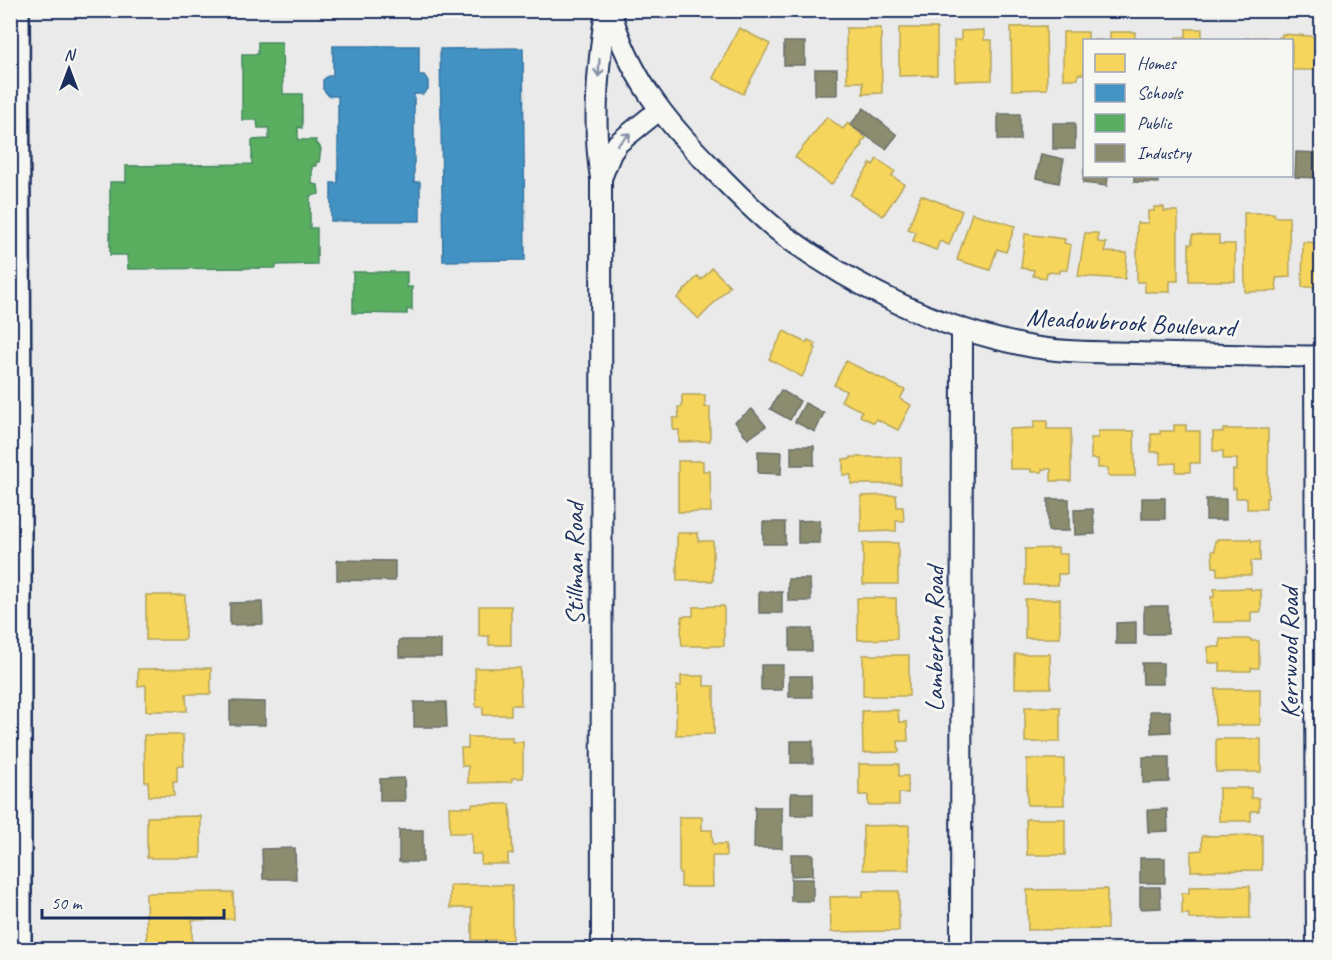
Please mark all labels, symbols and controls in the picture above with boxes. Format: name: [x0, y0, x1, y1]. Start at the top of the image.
north arrow: [39, 39, 99, 99]
legend: [1083, 39, 1293, 177]
text: N: [64, 45, 77, 65]
text: Homes: [1137, 52, 1177, 74]
one-way arrow: [594, 58, 605, 78]
text: Schools: [1137, 82, 1184, 104]
text: Public: [1137, 112, 1174, 134]
one-way arrow: [616, 132, 631, 146]
text: Industry: [1137, 142, 1192, 164]
street label: Meadowbrook Boulevard: [1026, 301, 1240, 345]
street label: Stillman Road: [558, 499, 591, 625]
street label: Lamberton Road: [918, 563, 951, 712]
street label: Kerrwood Road: [1273, 584, 1306, 718]
scale bar: [42, 882, 224, 920]
text: 50 m: [51, 892, 84, 914]

